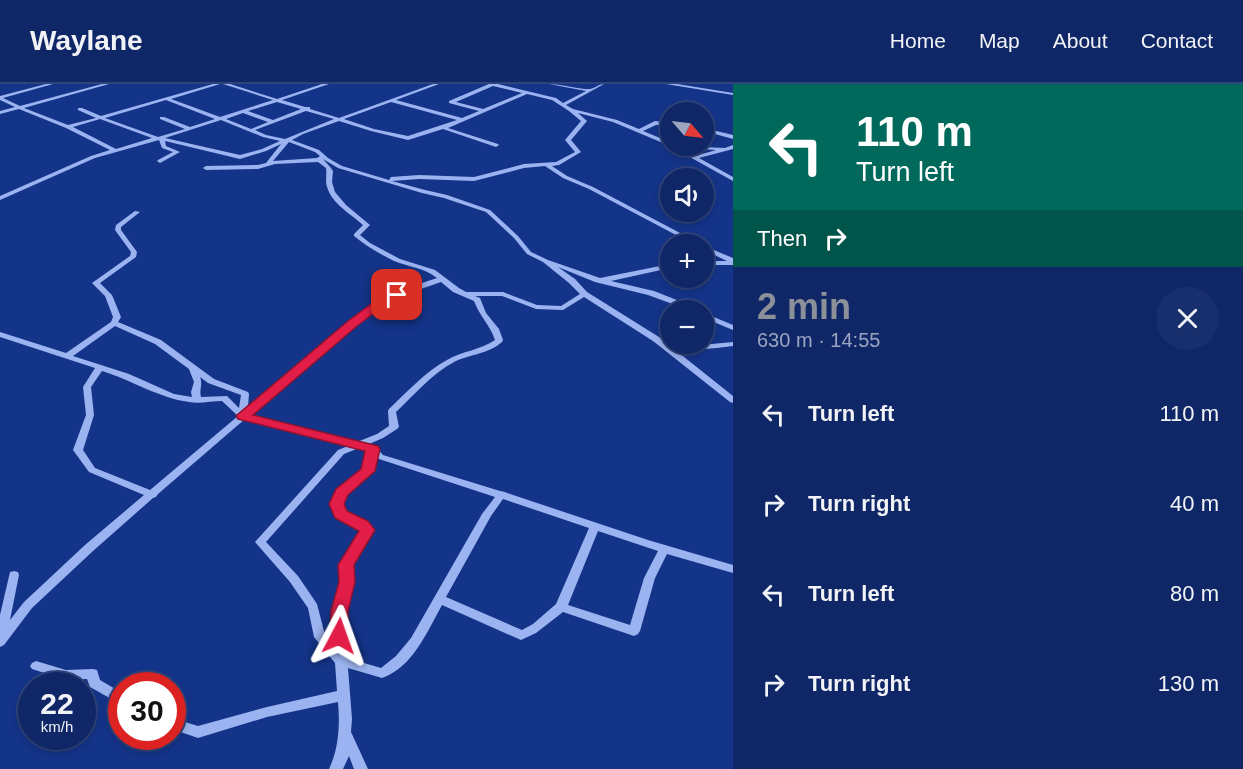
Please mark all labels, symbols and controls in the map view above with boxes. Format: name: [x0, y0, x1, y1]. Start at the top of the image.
text: Waylane: [30, 25, 143, 56]
text: Home: [890, 29, 946, 52]
text: Map: [979, 29, 1020, 52]
text: About: [1053, 29, 1108, 52]
text: Contact: [1141, 29, 1213, 52]
north arrow: [660, 102, 714, 156]
map controls: [660, 102, 714, 354]
icon: left: [757, 108, 835, 186]
text: 110 m: [856, 108, 973, 155]
text: Turn left: [856, 157, 954, 187]
button: sound: [660, 168, 714, 222]
icon: right: [819, 222, 852, 255]
text: Then: [757, 226, 807, 251]
button: +: [660, 234, 714, 288]
pin: [371, 269, 422, 320]
icon: arrive: [380, 278, 413, 311]
text: 2 min: [757, 286, 851, 327]
button: close: [1156, 287, 1219, 350]
button: −: [660, 300, 714, 354]
text: 630 m · 14:55: [757, 329, 880, 351]
icon: left: [757, 398, 790, 431]
text: Turn left: [808, 401, 894, 426]
text: 110 m: [1159, 401, 1219, 426]
icon: right: [757, 488, 790, 521]
text: Turn right: [808, 491, 910, 516]
text: 40 m: [1170, 491, 1219, 516]
icon: left: [757, 578, 790, 611]
text: Turn left: [808, 581, 894, 606]
text: 80 m: [1170, 581, 1219, 606]
position arrow: [307, 604, 371, 668]
icon: right: [757, 668, 790, 701]
text: Turn right: [808, 671, 910, 696]
text: 130 m: [1158, 671, 1219, 696]
speed limit sign: 30: [108, 672, 186, 750]
text: 22: [40, 687, 74, 720]
text: km/h: [41, 718, 73, 735]

